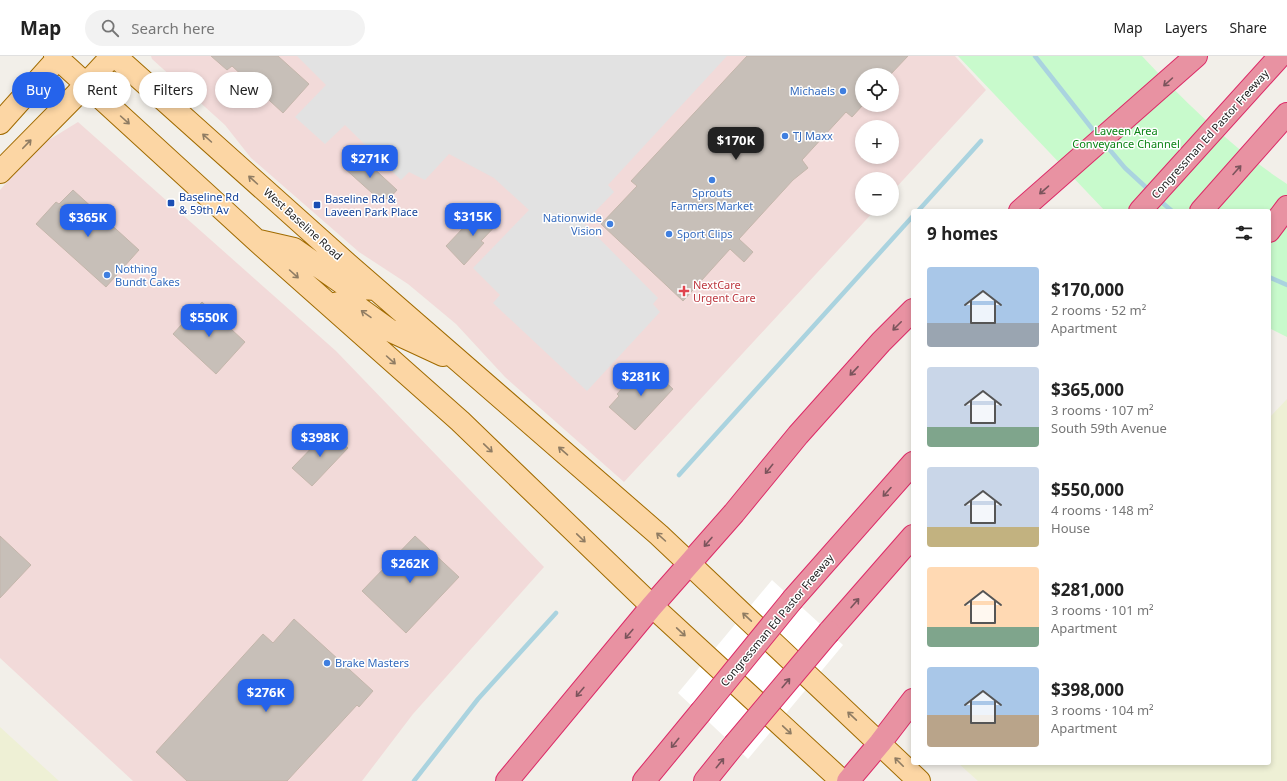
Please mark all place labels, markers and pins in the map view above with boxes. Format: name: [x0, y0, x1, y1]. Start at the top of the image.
place label: Michaels: [790, 83, 835, 98]
marker: Michaels: [838, 86, 848, 96]
pin: $170K: [708, 127, 764, 161]
place label: TJ Maxx: [793, 128, 833, 143]
marker: TJ Maxx: [780, 131, 790, 141]
pin: $271K: [342, 145, 398, 179]
marker: Sprouts Farmers Market: [707, 175, 717, 185]
place label: Sprouts Farmers Market: [671, 185, 753, 213]
place label: Baseline Rd & 59th Av: [179, 189, 239, 217]
place label: Baseline Rd & Laveen Park Place: [325, 191, 418, 219]
marker: Baseline Rd & 59th Av: [166, 198, 176, 208]
marker: Baseline Rd & Laveen Park Place: [312, 200, 322, 210]
pin: $315K: [445, 203, 501, 237]
pin: $365K: [60, 204, 116, 238]
place label: Nationwide Vision: [543, 210, 602, 238]
marker: Nationwide Vision: [605, 219, 615, 229]
place label: Sport Clips: [677, 226, 733, 241]
marker: Sport Clips: [664, 229, 674, 239]
place label: Nothing Bundt Cakes: [115, 261, 180, 289]
marker: Nothing Bundt Cakes: [102, 270, 112, 280]
place label: NextCare Urgent Care: [693, 277, 756, 305]
marker: NextCare Urgent Care: [678, 285, 690, 297]
pin: $550K: [181, 304, 237, 338]
pin: $281K: [613, 363, 669, 397]
pin: $398K: [292, 424, 348, 458]
pin: $262K: [382, 550, 438, 584]
place label: Brake Masters: [335, 655, 409, 670]
marker: Brake Masters: [322, 658, 332, 668]
pin: $276K: [238, 679, 294, 713]

